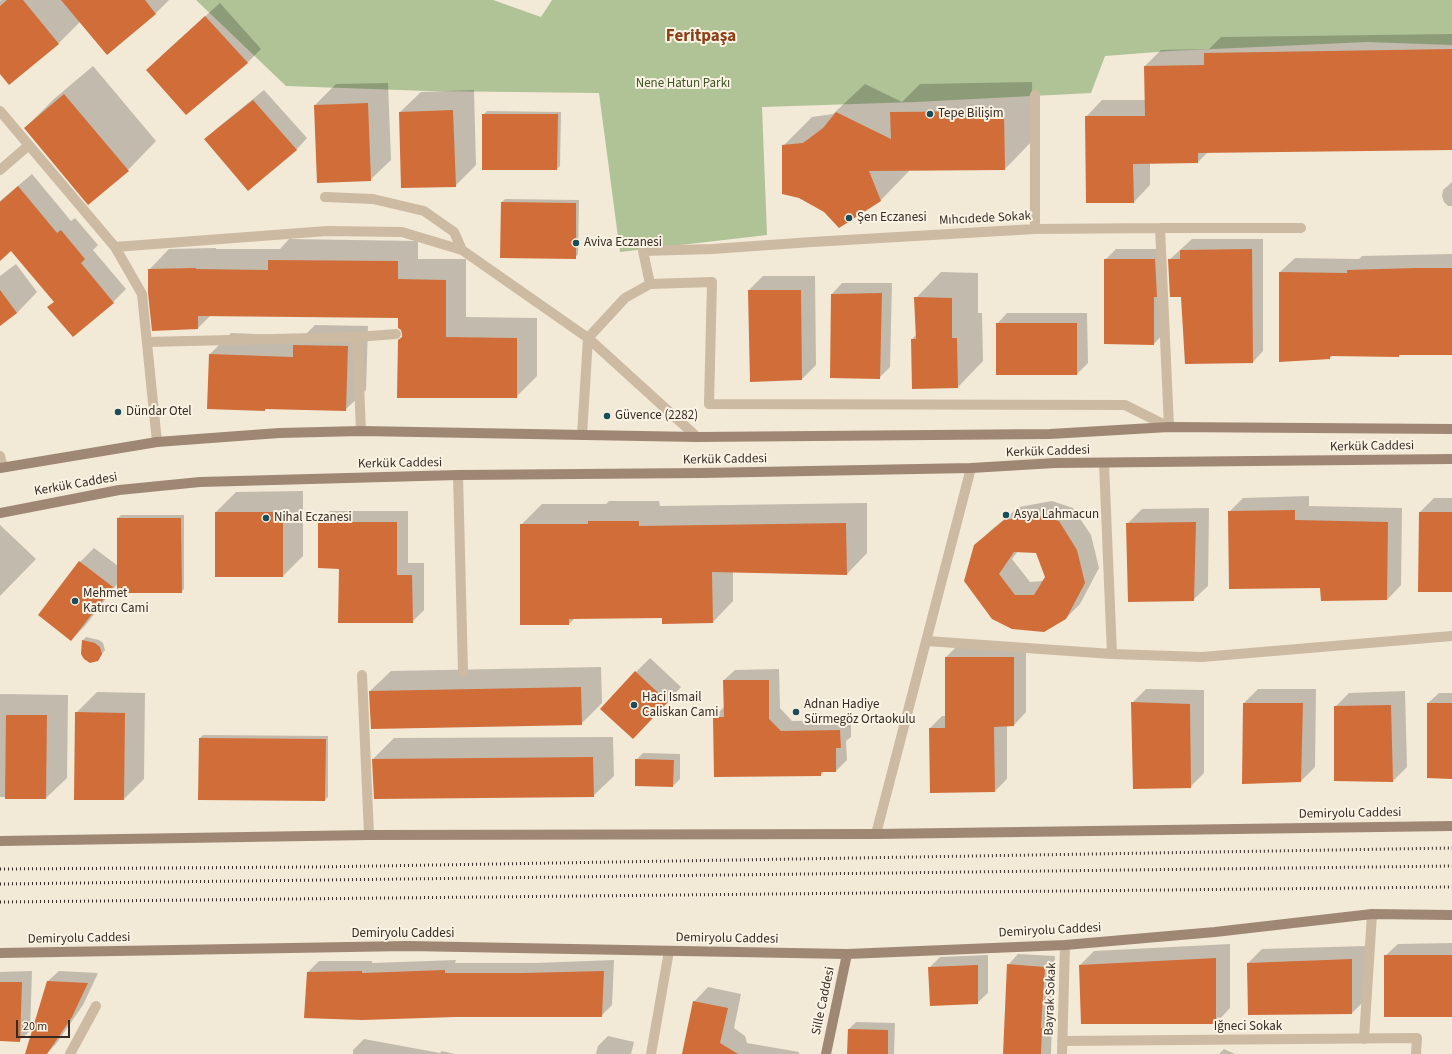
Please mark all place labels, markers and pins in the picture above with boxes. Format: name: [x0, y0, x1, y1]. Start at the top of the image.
place label: Tepe Bilişim: [938, 106, 1004, 122]
marker: Tepe Bilişim: [925, 109, 935, 119]
place label: Şen Eczanesi: [857, 210, 927, 226]
marker: Şen Eczanesi: [844, 213, 854, 223]
place label: Aviva Eczanesi: [584, 235, 662, 251]
marker: Aviva Eczanesi: [571, 238, 581, 248]
place label: Dündar Otel: [126, 404, 192, 420]
marker: Dündar Otel: [113, 407, 123, 417]
place label: Güvence (2282): [615, 408, 698, 424]
marker: Güvence (2282): [602, 411, 612, 421]
place label: Asya Lahmacun: [1014, 507, 1099, 523]
place label: Nihal Eczanesi: [274, 510, 352, 526]
marker: Asya Lahmacun: [1001, 510, 1011, 520]
marker: Nihal Eczanesi: [261, 513, 271, 523]
place label: Mehmet Katırcı Cami: [83, 586, 149, 617]
marker: Mehmet Katırcı Cami: [70, 596, 80, 606]
place label: Haci Ismail Caliskan Cami: [642, 690, 718, 721]
place label: Adnan Hadiye Sürmegöz Ortaokulu: [804, 697, 916, 728]
marker: Haci Ismail Caliskan Cami: [629, 700, 639, 710]
marker: Adnan Hadiye Sürmegöz Ortaokulu: [791, 707, 801, 717]

